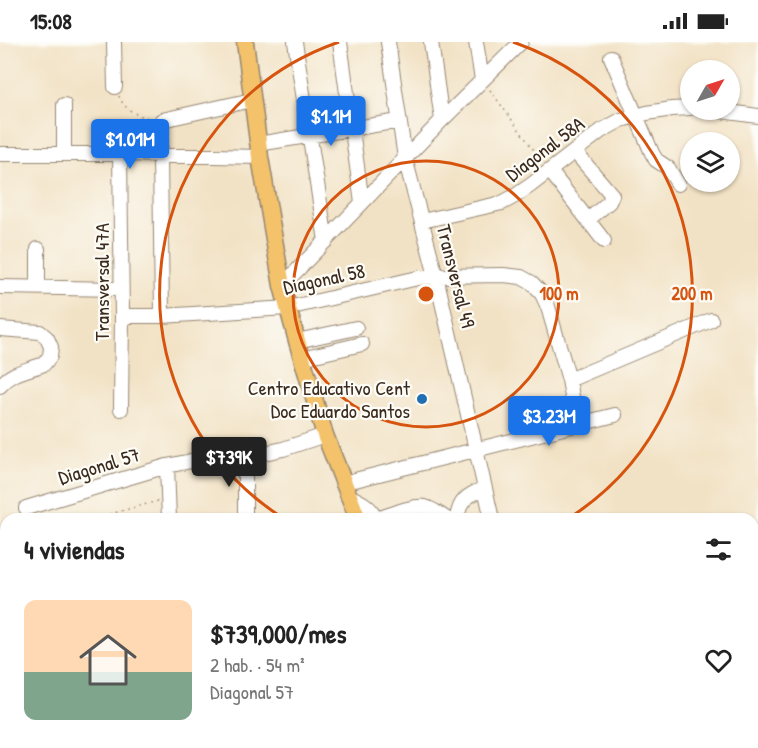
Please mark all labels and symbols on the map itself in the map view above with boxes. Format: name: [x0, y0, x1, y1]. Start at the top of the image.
north arrow: [680, 60, 740, 120]
pin: $1.1M: [289, 96, 373, 147]
street label: Diagonal 58A: [500, 110, 590, 187]
pin: $1.01M: [81, 119, 179, 170]
street label: Transversal 49: [431, 221, 482, 330]
street label: Transversal 47A: [88, 223, 115, 341]
street label: Diagonal 58: [281, 257, 367, 300]
text: 100 m: [539, 281, 579, 306]
text: 200 m: [672, 281, 712, 306]
centre of rings: [416, 284, 436, 304]
place label: Centro Educativo Cent Doc Eduardo Santos: [248, 374, 411, 424]
marker: Centro Educativo Cent Doc Eduardo Santos: [415, 392, 429, 406]
pin: $3.23M: [500, 396, 598, 447]
pin: $739K: [187, 437, 271, 488]
street label: Diagonal 57: [55, 440, 143, 491]

